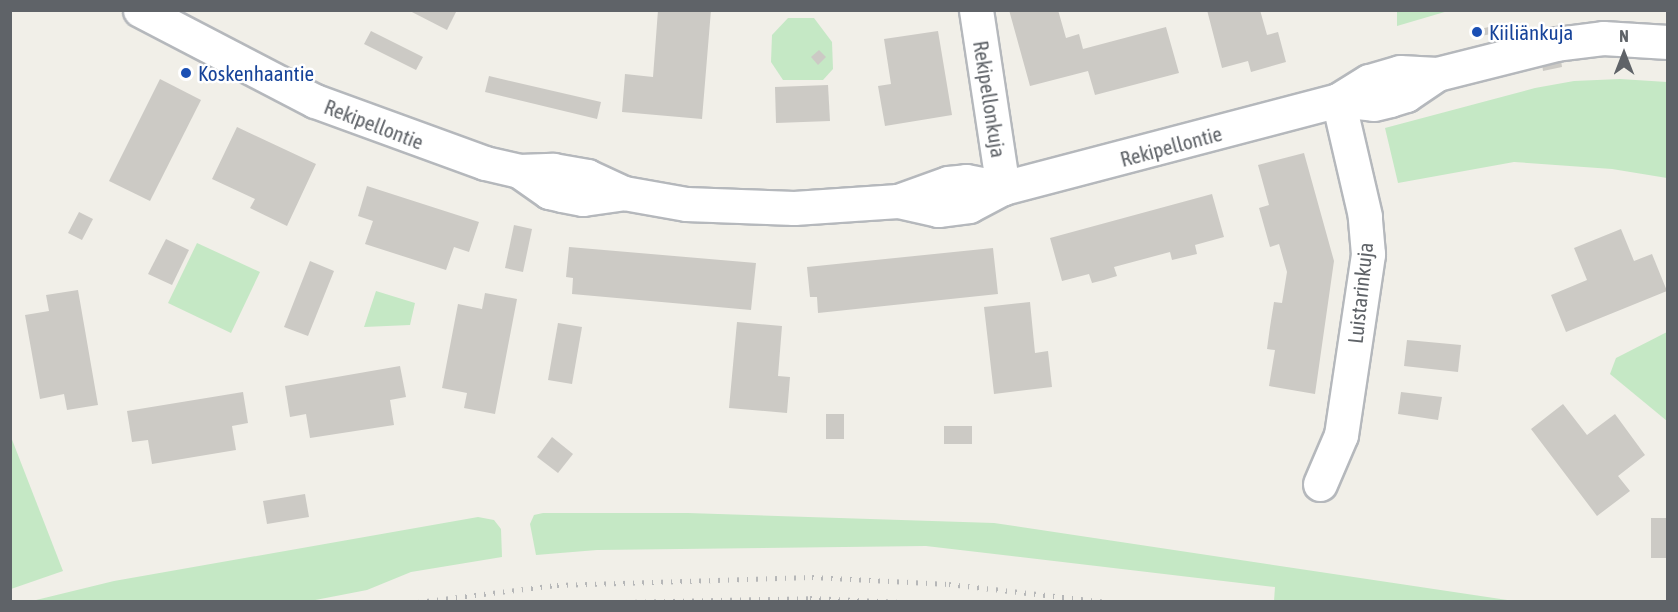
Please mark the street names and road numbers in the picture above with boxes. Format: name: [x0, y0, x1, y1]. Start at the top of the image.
street label: Rekipellonkuja: [968, 39, 1012, 159]
street label: Rekipellontie: [321, 94, 427, 154]
street label: Rekipellontie: [1117, 120, 1225, 172]
street label: Luistarinkuja: [1342, 241, 1378, 345]

